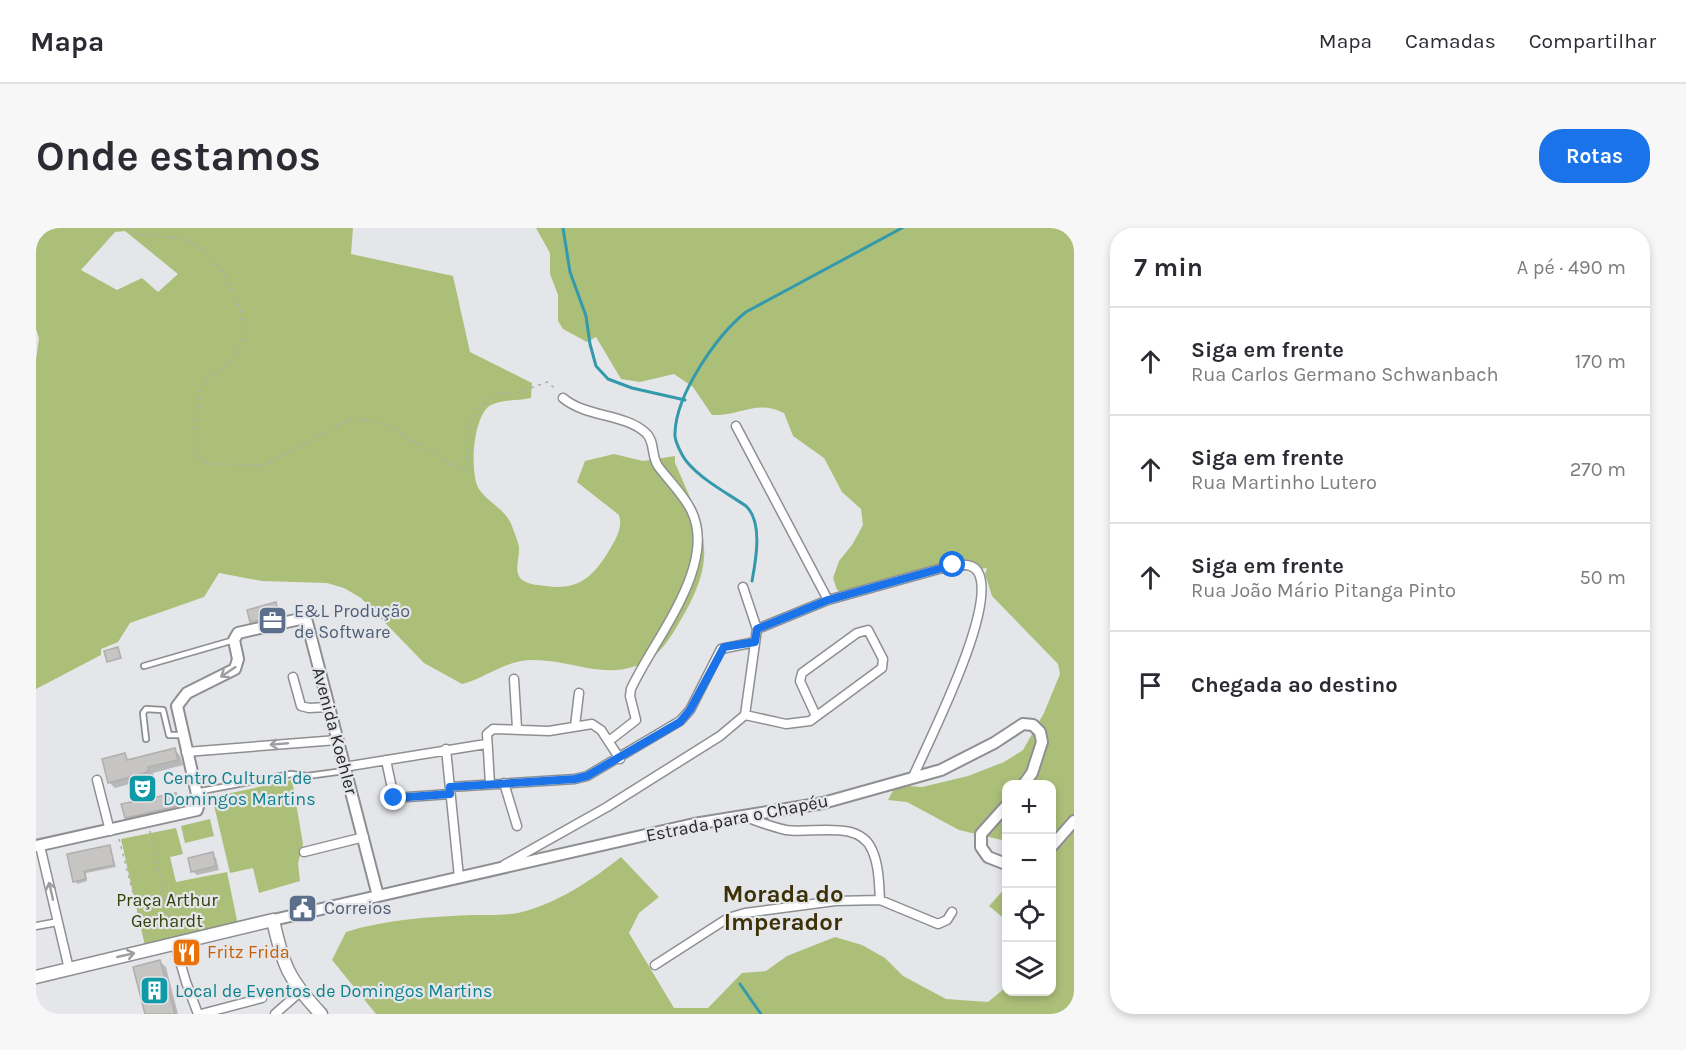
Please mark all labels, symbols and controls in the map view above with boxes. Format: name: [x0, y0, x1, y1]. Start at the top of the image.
text: Mapa: [30, 25, 104, 58]
text: Mapa: [1319, 29, 1372, 53]
text: Camadas: [1405, 29, 1496, 53]
text: Compartilhar: [1529, 29, 1656, 53]
button: Rotas: [1539, 129, 1650, 183]
text: Onde estamos: [36, 131, 321, 181]
text: 7 min: [1134, 252, 1203, 283]
text: A pé · 490 m: [1517, 256, 1626, 279]
text: Siga em frente: [1191, 337, 1344, 363]
icon: ahead: [1134, 345, 1167, 378]
text: 170 m: [1575, 350, 1626, 373]
text: Rua Carlos Germano Schwanbach: [1191, 363, 1499, 386]
text: Siga em frente: [1191, 445, 1344, 471]
icon: ahead: [1134, 453, 1167, 486]
text: 270 m: [1570, 458, 1626, 481]
text: Rua Martinho Lutero: [1191, 471, 1377, 494]
route start: [939, 551, 965, 577]
text: Siga em frente: [1191, 553, 1344, 579]
icon: ahead: [1134, 561, 1167, 594]
text: 50 m: [1579, 566, 1626, 589]
text: Rua João Mário Pitanga Pinto: [1191, 579, 1456, 602]
place label: E&L Produção de Software: [294, 600, 410, 643]
office icon: E&L Produção de Software: [257, 605, 289, 637]
one-way arrow: [220, 665, 237, 678]
street label: Avenida Koehler: [307, 665, 363, 798]
icon: arrive: [1134, 669, 1167, 702]
text: Chegada ao destino: [1191, 672, 1398, 698]
one-way arrow: [269, 739, 289, 750]
place label: Centro Cultural de Domingos Martins: [163, 767, 316, 810]
theatre icon: Centro Cultural de Domingos Martins: [126, 772, 158, 804]
map controls: [1002, 780, 1056, 996]
button: +: [1002, 780, 1056, 834]
route end: [380, 784, 406, 810]
street label: Estrada para o Chapéu: [644, 790, 830, 846]
button: −: [1002, 834, 1056, 888]
district label: Morada do Imperador: [722, 880, 844, 936]
one-way arrow: [45, 882, 56, 902]
button: locate: [1002, 888, 1056, 942]
park label: Praça Arthur Gerhardt: [116, 889, 218, 932]
public building icon: Correios: [287, 892, 319, 924]
place label: Correios: [324, 897, 392, 919]
restaurant icon: Fritz Frida: [170, 936, 202, 968]
place label: Fritz Frida: [207, 941, 290, 963]
button: layers: [1002, 942, 1056, 996]
one-way arrow: [116, 949, 135, 961]
building icon: Local de Eventos de Domingos Martins: [138, 975, 170, 1007]
place label: Local de Eventos de Domingos Martins: [175, 980, 492, 1002]

